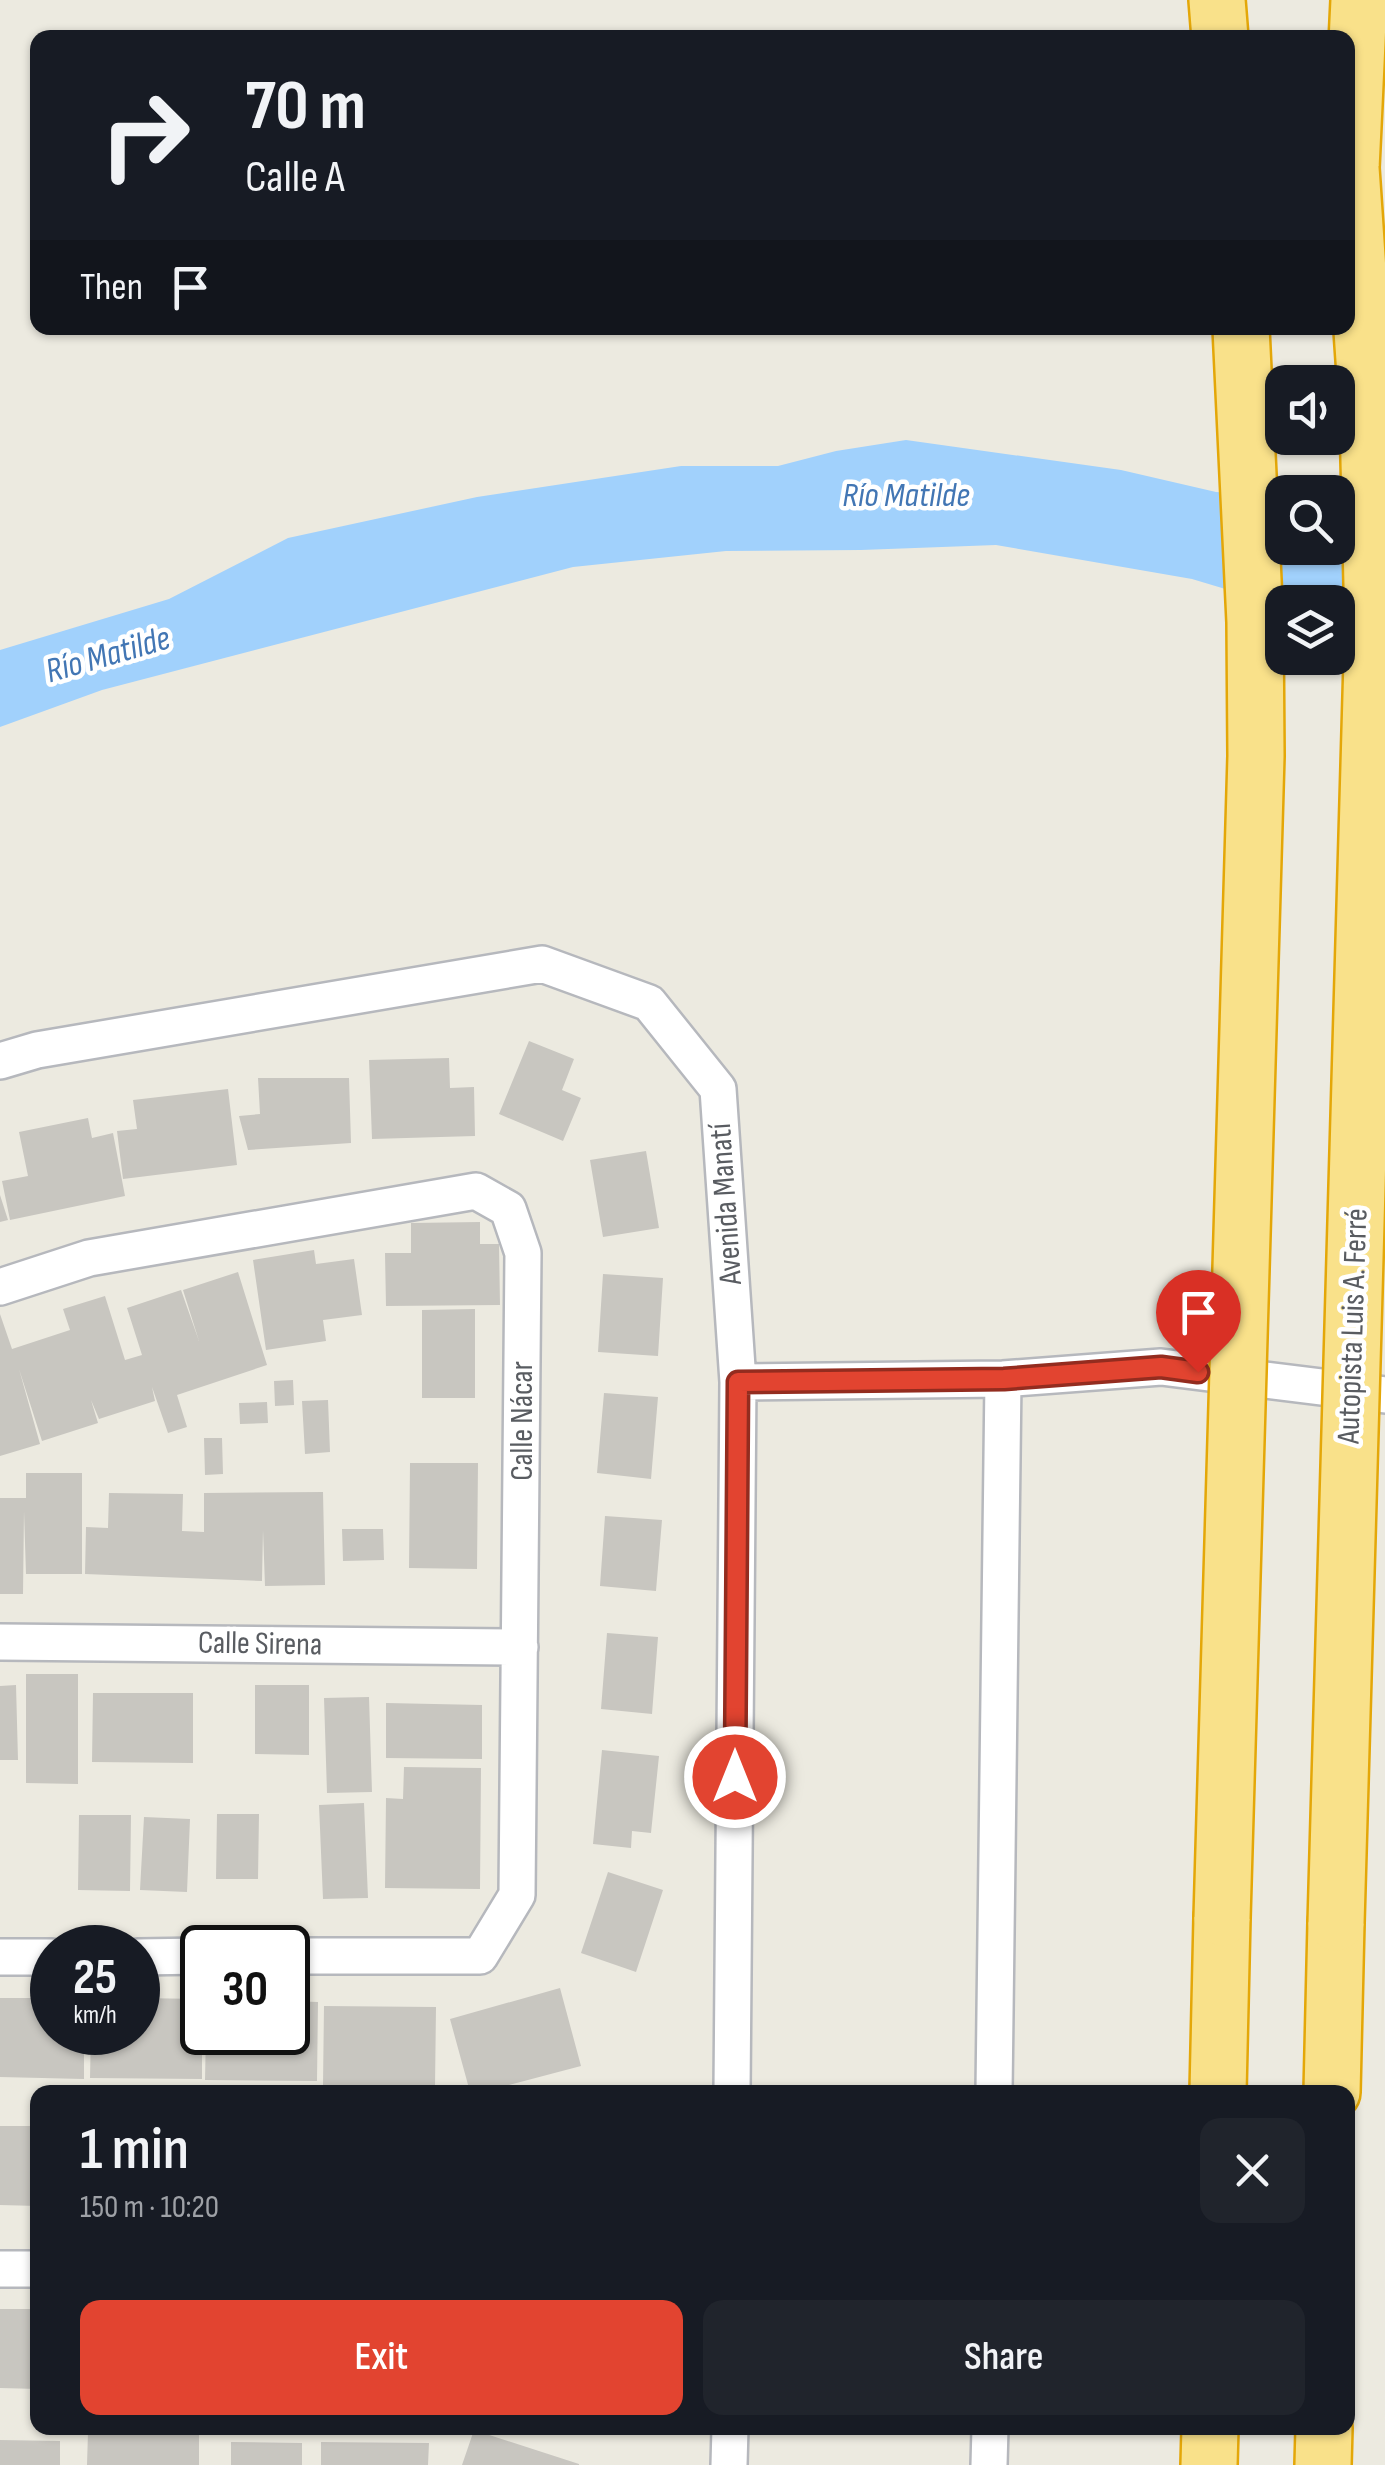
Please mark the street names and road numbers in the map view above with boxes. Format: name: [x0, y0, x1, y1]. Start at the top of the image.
street label: Avenida Manatí: [701, 1122, 751, 1287]
street label: Autopista Luis A. Ferré: [1329, 1208, 1377, 1445]
street label: Calle Nácar: [503, 1361, 542, 1481]
street label: Calle Sirena: [197, 1623, 323, 1665]

